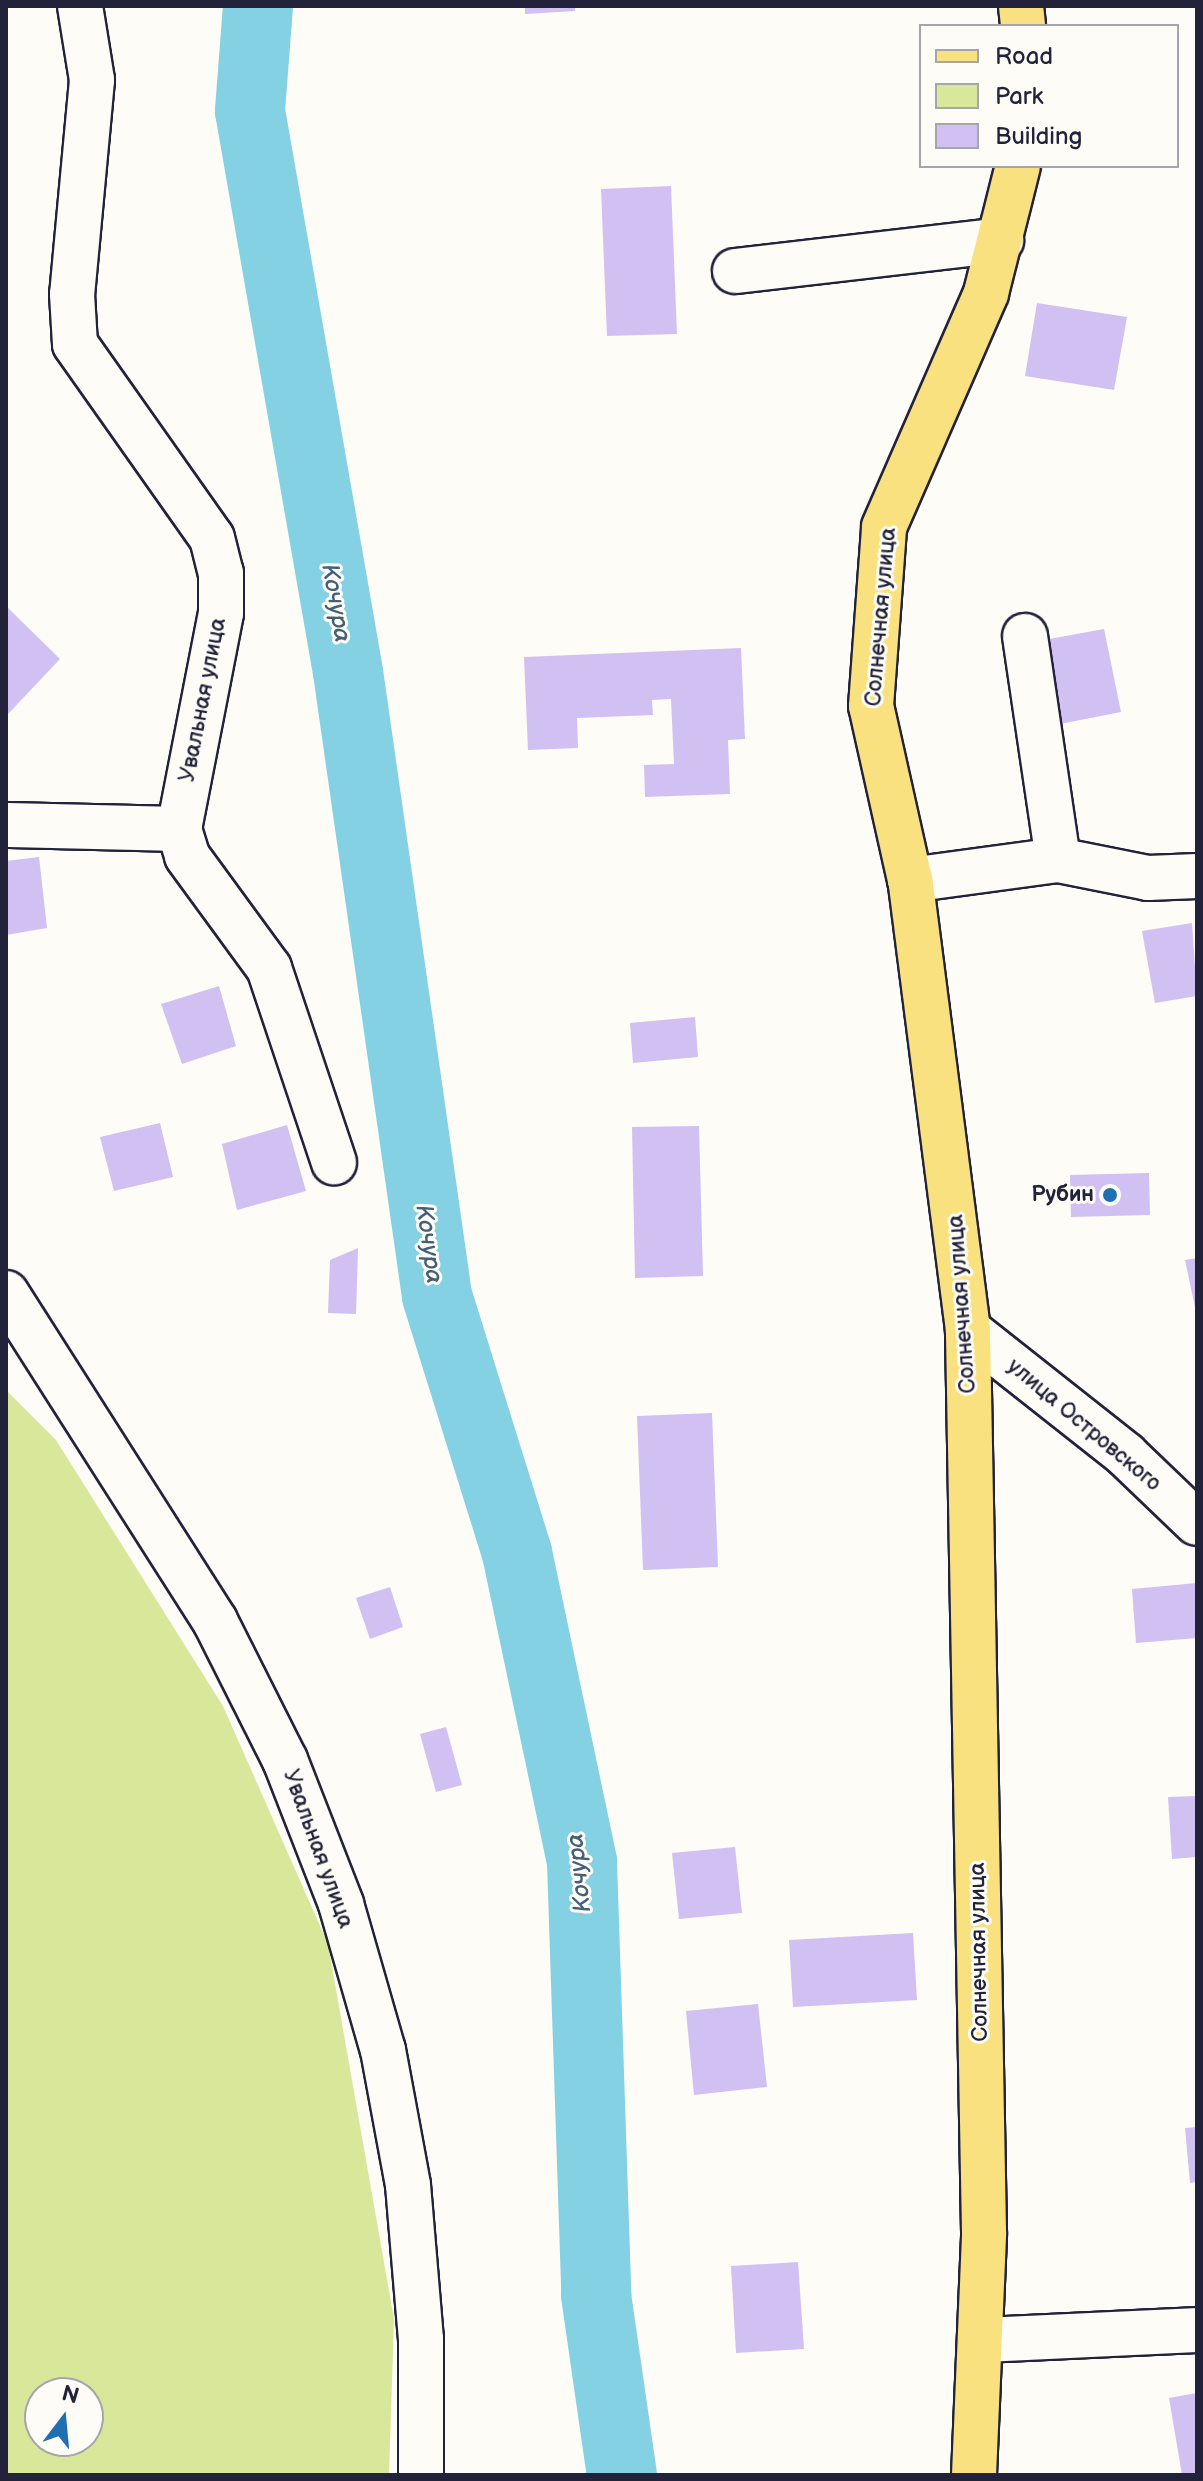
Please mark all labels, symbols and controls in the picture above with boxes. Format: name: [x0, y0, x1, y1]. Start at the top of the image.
legend: [919, 24, 1179, 168]
text: Road: [995, 42, 1053, 71]
text: Park: [995, 82, 1043, 111]
text: Building: [995, 122, 1082, 151]
street label: Солнечная улица: [860, 527, 902, 707]
water label: Кочура: [315, 561, 357, 645]
street label: Увальная улица: [174, 616, 232, 784]
place label: Рубин: [1031, 1182, 1094, 1208]
marker: Рубин: [1101, 1186, 1119, 1204]
water label: Кочура: [409, 1203, 449, 1285]
street label: Солнечная улица: [943, 1214, 981, 1394]
street label: улица Островского: [1002, 1353, 1166, 1497]
street label: Увальная улица: [277, 1766, 359, 1932]
water label: Кочура: [561, 1832, 597, 1914]
street label: Солнечная улица: [964, 1862, 994, 2042]
north arrow: [24, 2377, 104, 2457]
text: N: [59, 2380, 82, 2411]

